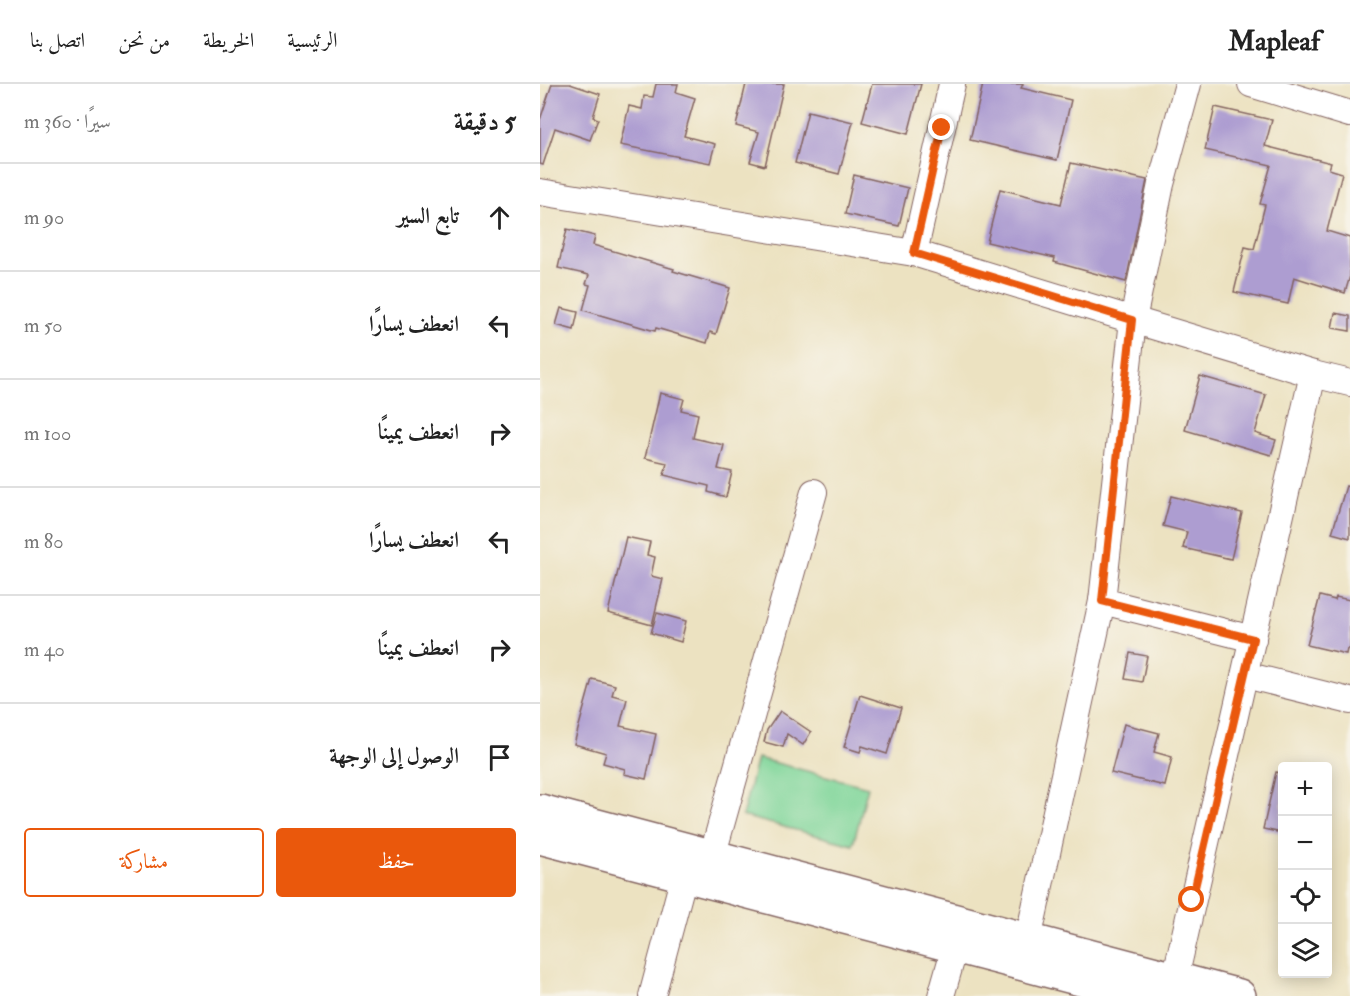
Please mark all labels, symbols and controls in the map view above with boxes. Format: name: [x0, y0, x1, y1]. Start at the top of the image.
text: Mapleaf: [1228, 24, 1320, 59]
text: اتصل بنا: [30, 27, 85, 54]
text: من نحن: [118, 27, 170, 54]
text: الخريطة: [203, 27, 254, 54]
text: الرئيسية: [287, 27, 338, 54]
text: 5 دقيقة: [454, 106, 516, 138]
text: سيرًا · 360 m: [24, 109, 111, 134]
route end: [928, 114, 954, 140]
icon: ahead: [483, 201, 516, 234]
text: تابع السير: [397, 202, 459, 230]
text: 90 m: [24, 205, 64, 230]
icon: left: [483, 309, 516, 342]
text: انعطف يسارًا: [369, 310, 459, 338]
text: 50 m: [24, 313, 63, 338]
icon: right: [483, 417, 516, 450]
text: انعطف يمينًا: [378, 418, 459, 446]
text: 100 m: [24, 421, 71, 446]
icon: left: [483, 525, 516, 558]
text: انعطف يسارًا: [369, 526, 459, 554]
text: 80 m: [24, 529, 63, 554]
icon: right: [483, 633, 516, 666]
text: انعطف يمينًا: [378, 634, 459, 662]
text: 40 m: [24, 637, 65, 662]
icon: arrive: [483, 741, 516, 774]
text: الوصول إلى الوجهة: [329, 742, 459, 770]
map controls: [1278, 762, 1332, 978]
button: +: [1278, 762, 1332, 816]
button: −: [1278, 816, 1332, 870]
button: مشاركة: [24, 828, 264, 897]
button: حفظ: [276, 828, 516, 897]
button: locate: [1278, 870, 1332, 924]
route start: [1178, 886, 1204, 912]
button: layers: [1278, 924, 1332, 978]

